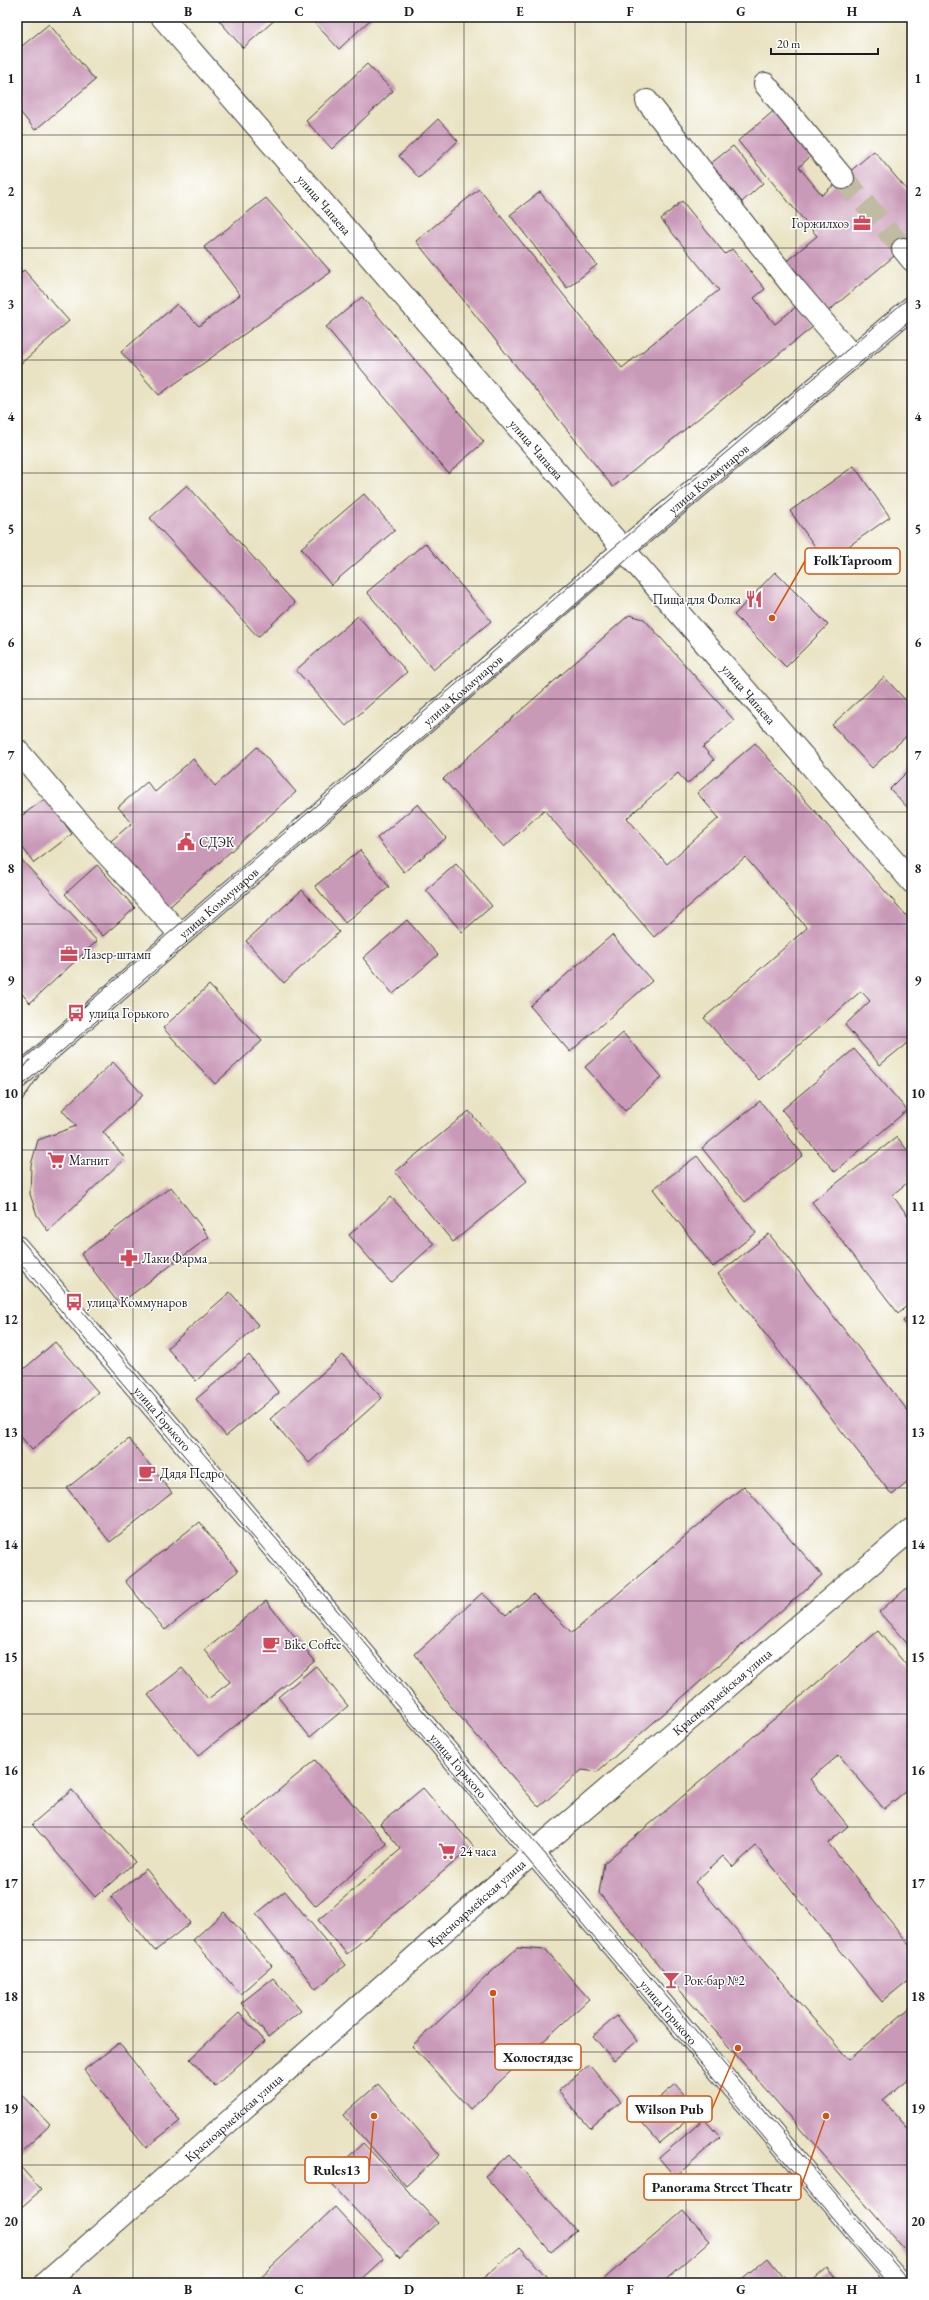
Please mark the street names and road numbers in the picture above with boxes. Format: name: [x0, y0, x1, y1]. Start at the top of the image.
street label: улица Чапаева: [294, 171, 356, 239]
street label: улица Чапаева: [506, 415, 568, 484]
street label: улица Коммунаров: [664, 439, 752, 517]
street label: улица Коммунаров: [419, 650, 506, 729]
street label: улица Чапаева: [718, 660, 780, 728]
street label: улица Коммунаров: [175, 863, 262, 942]
street label: улица Горького: [130, 1382, 195, 1454]
street label: Красноармейская улица: [669, 1644, 776, 1739]
street label: улица Горького: [426, 1729, 491, 1801]
street label: Красноармейская улица: [424, 1855, 529, 1951]
street label: улица Горького: [636, 1976, 701, 2048]
street label: Красноармейская улица: [181, 2069, 287, 2165]

